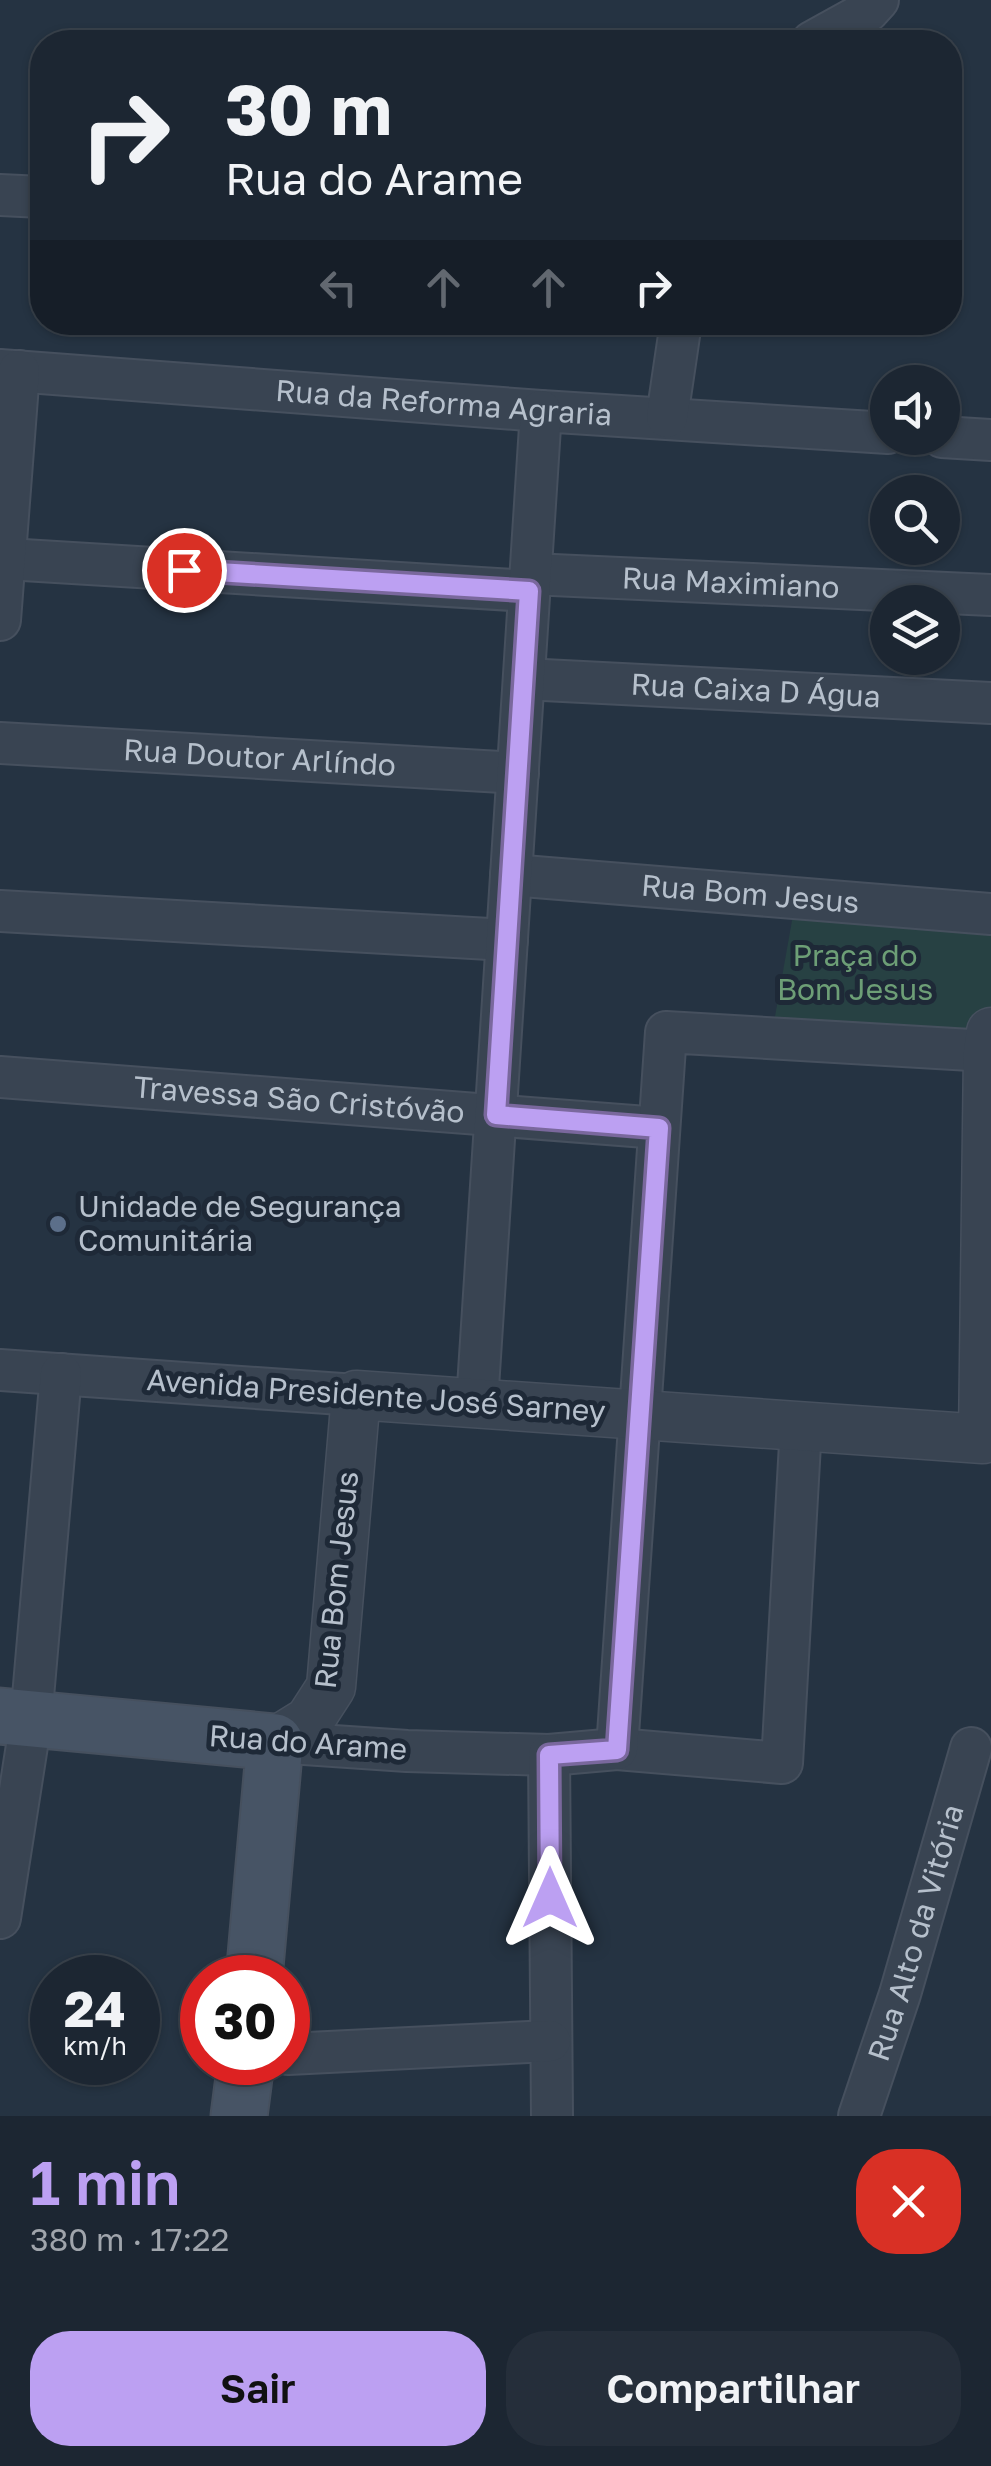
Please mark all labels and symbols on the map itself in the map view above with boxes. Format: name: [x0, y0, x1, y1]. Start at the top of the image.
street label: Rua da Reforma Agraria: [274, 372, 613, 432]
pin: [142, 528, 227, 613]
street label: Rua Maximiano: [621, 559, 840, 605]
street label: Rua Caixa D Água: [630, 666, 882, 714]
street label: Rua Doutor Arlíndo: [122, 731, 397, 783]
street label: Rua Bom Jesus: [640, 867, 861, 920]
park label: Praça do Bom Jesus: [777, 937, 933, 1007]
street label: Travessa São Cristóvão: [132, 1068, 466, 1130]
place label: Unidade de Segurança Comunitária: [78, 1188, 402, 1258]
marker: Unidade de Segurança Comunitária: [47, 1213, 69, 1235]
street label: Avenida Presidente José Sarney: [145, 1361, 607, 1429]
street label: Rua Bom Jesus: [307, 1469, 365, 1690]
street label: Rua do Arame: [208, 1717, 408, 1767]
street label: Rua Alto da Vitória: [860, 1800, 971, 2066]
position arrow: [498, 1846, 602, 1950]
speed limit sign: 30: [180, 1955, 310, 2085]

